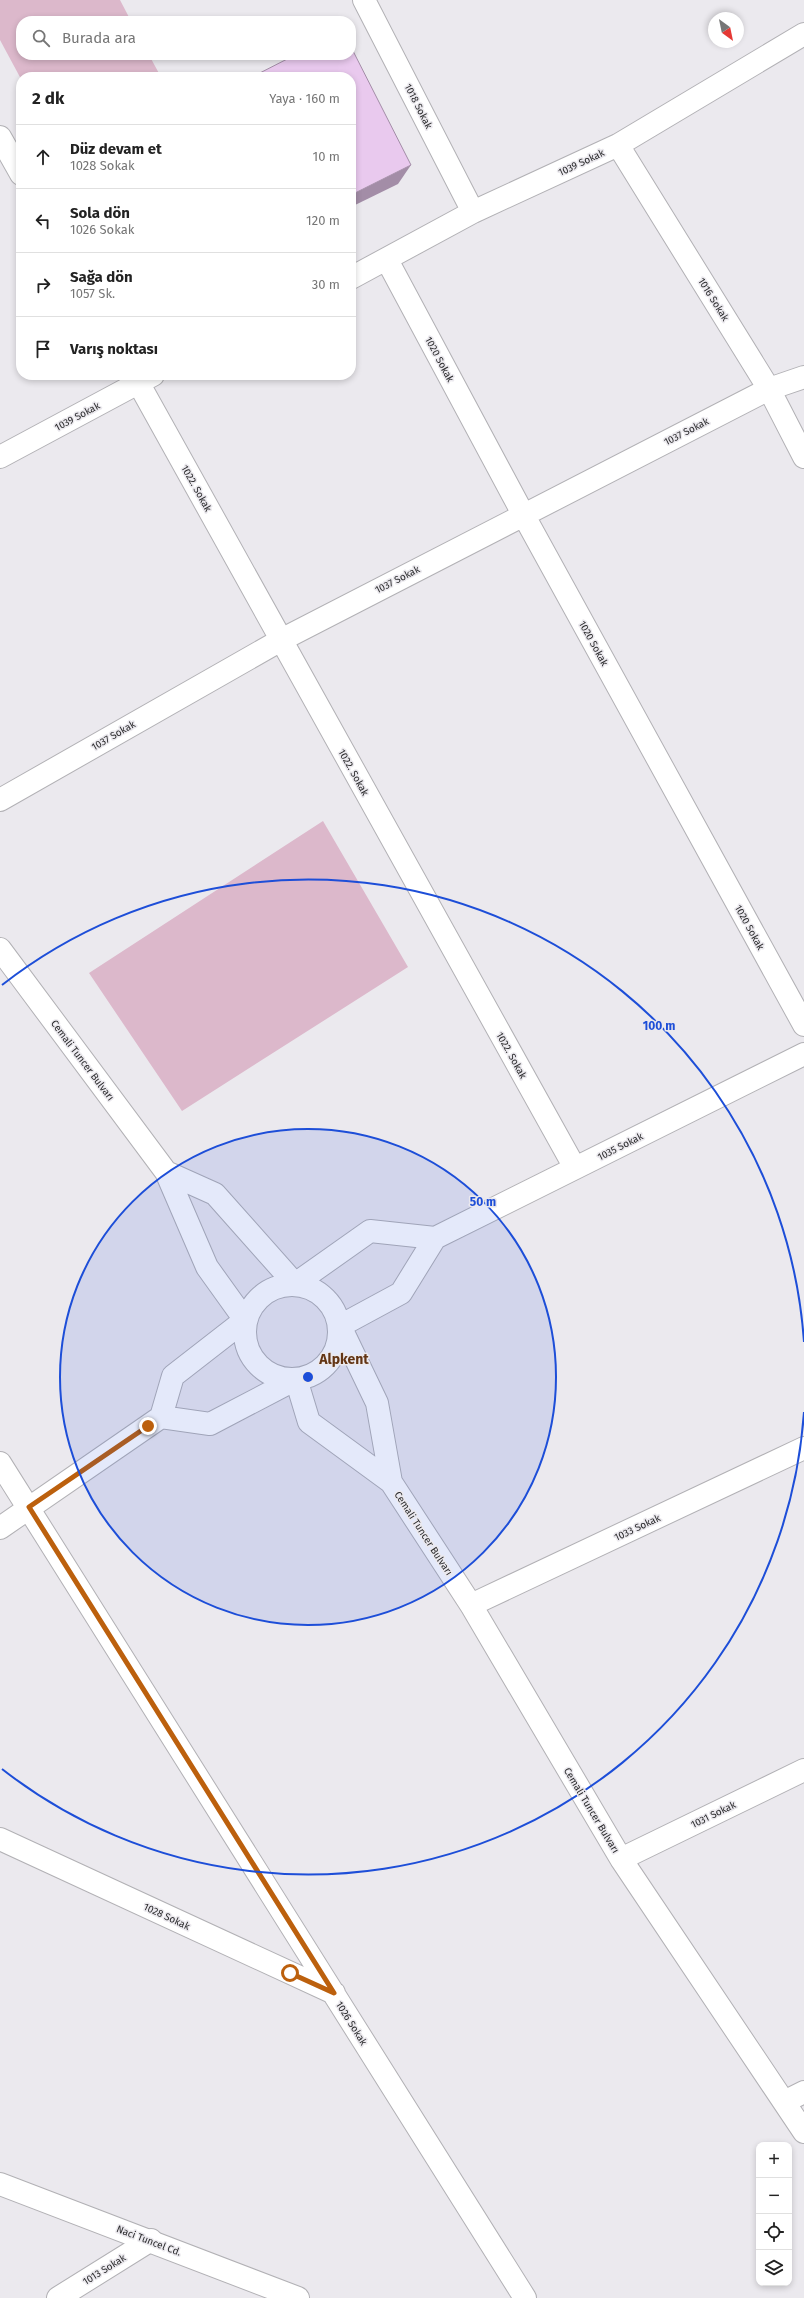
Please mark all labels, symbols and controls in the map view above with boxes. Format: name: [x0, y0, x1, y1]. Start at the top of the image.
north arrow: [708, 12, 744, 48]
search box: [16, 16, 356, 60]
icon: search: [30, 27, 52, 49]
text: Burada ara: [62, 29, 136, 47]
street label: 1018 Sokak: [402, 82, 435, 132]
text: 2 dk: [32, 88, 64, 109]
text: Yaya · 160 m: [269, 91, 340, 106]
text: Düz devam et: [70, 140, 162, 158]
icon: ahead: [32, 146, 54, 168]
street label: 1039 Sokak: [556, 147, 607, 179]
text: 10 m: [313, 149, 340, 164]
text: 1028 Sokak: [70, 158, 135, 173]
text: Sola dön: [70, 204, 130, 222]
icon: left: [32, 210, 54, 232]
text: 120 m: [306, 213, 340, 228]
text: 1026 Sokak: [70, 222, 134, 237]
text: Sağa dön: [70, 268, 133, 286]
icon: right: [32, 274, 54, 296]
street label: 1016 Sokak: [695, 276, 732, 324]
text: 30 m: [312, 277, 340, 292]
text: 1057 Sk.: [70, 286, 115, 301]
street label: 1020 Sokak: [422, 335, 457, 385]
icon: arrive: [32, 338, 54, 360]
text: Varış noktası: [70, 340, 158, 358]
street label: 1039 Sokak: [53, 400, 103, 434]
street label: 1037 Sokak: [662, 415, 712, 448]
street label: 1022. Sokak: [178, 463, 214, 515]
street label: 1037 Sokak: [373, 563, 423, 596]
street label: 1020 Sokak: [576, 619, 611, 669]
street label: 1037 Sokak: [89, 718, 138, 753]
street label: 1022. Sokak: [335, 747, 371, 799]
street label: 1020 Sokak: [732, 903, 767, 953]
street label: Cemali Tuncer Bulvarı: [48, 1017, 117, 1103]
text: 100 m: [643, 1019, 675, 1033]
street label: 1022. Sokak: [493, 1030, 529, 1082]
street label: 1035 Sokak: [596, 1130, 646, 1163]
text: 50 m: [470, 1195, 496, 1209]
district label: Alpkent: [318, 1351, 369, 1368]
centre of rings: [301, 1370, 315, 1384]
route end: [139, 1417, 157, 1435]
street label: Cemali Tuncer Bulvarı: [392, 1489, 456, 1578]
street label: 1033 Sokak: [613, 1512, 663, 1544]
street label: Cemali Tuncer Bulvarı: [561, 1765, 622, 1856]
street label: 1031 Sokak: [689, 1799, 739, 1831]
street label: 1028 Sokak: [142, 1901, 192, 1933]
route start: [281, 1964, 299, 1982]
street label: 1026 Sokak: [333, 1999, 370, 2048]
map controls: [756, 2142, 792, 2286]
button: +: [756, 2142, 792, 2178]
button: −: [756, 2178, 792, 2214]
button: locate: [756, 2214, 792, 2250]
street label: Naci Tuncel Cd.: [115, 2222, 183, 2259]
button: layers: [756, 2250, 792, 2286]
street label: 1013 Sokak: [81, 2251, 129, 2288]

